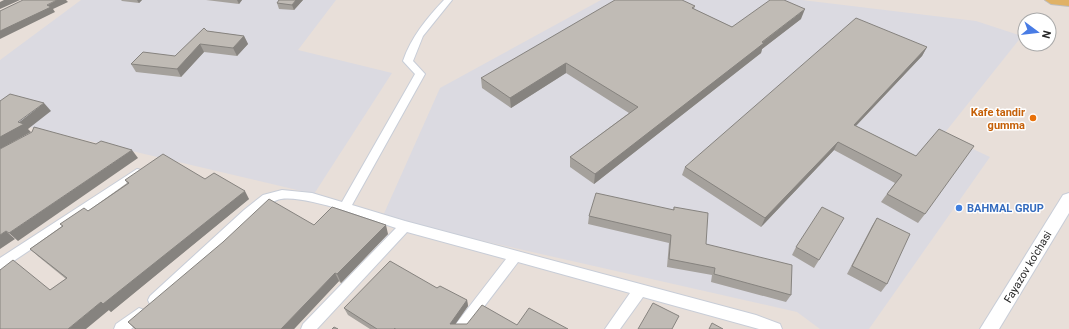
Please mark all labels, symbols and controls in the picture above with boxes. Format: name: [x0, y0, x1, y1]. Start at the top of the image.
north arrow: [1017, 12, 1057, 52]
text: N: [1039, 29, 1053, 40]
place label: Kafe tandir gumma: [971, 106, 1025, 132]
marker: Kafe tandir gumma: [1028, 113, 1038, 123]
place label: BAHMAL GRUP: [967, 202, 1044, 215]
marker: BAHMAL GRUP: [954, 203, 964, 213]
street label: Fayazov ko'chasi: [1001, 229, 1055, 305]

